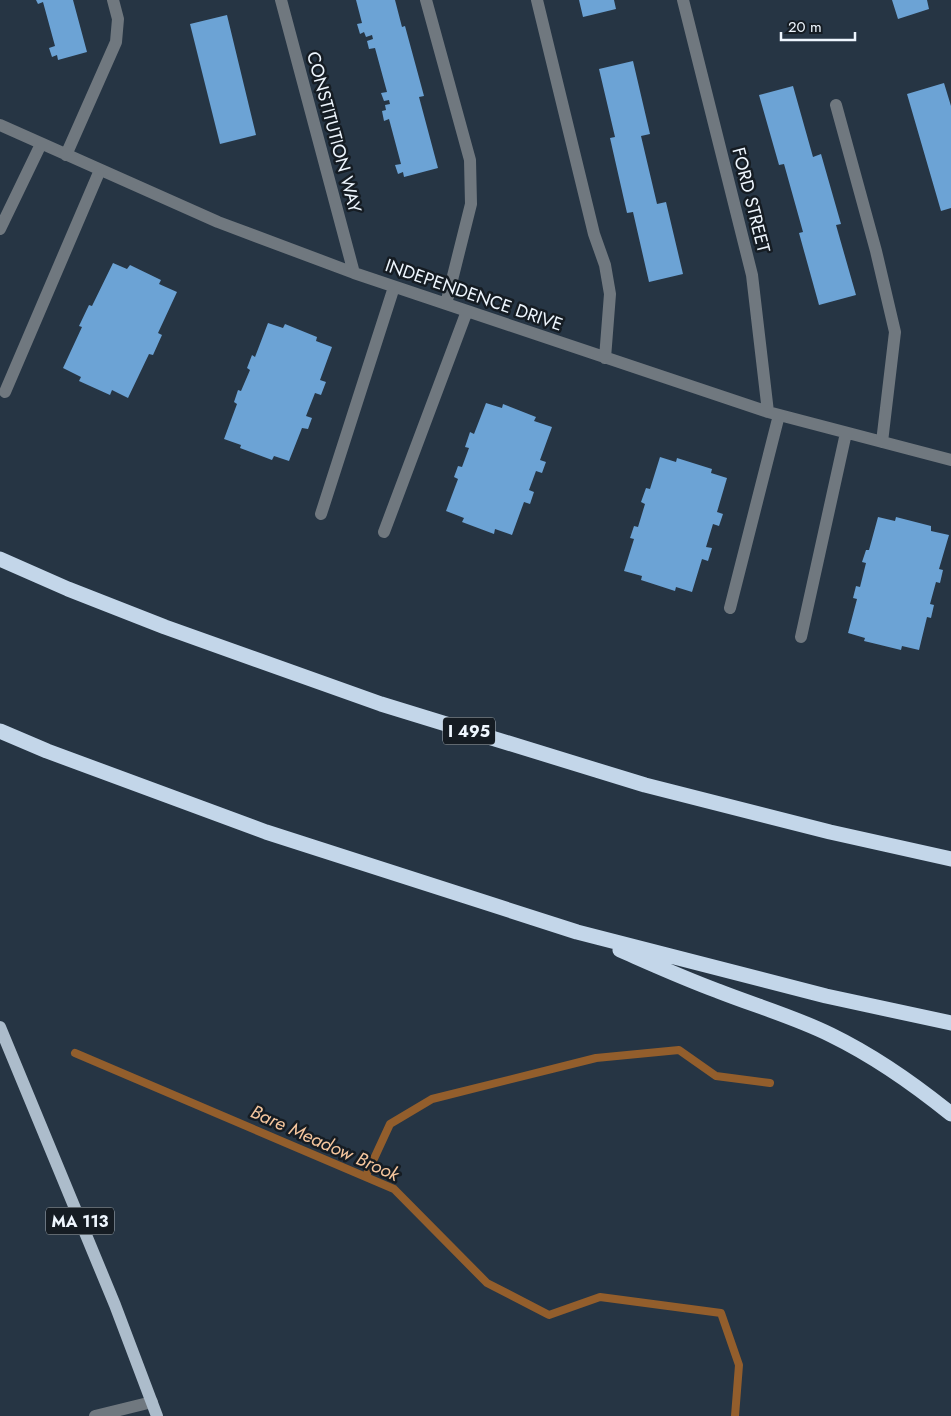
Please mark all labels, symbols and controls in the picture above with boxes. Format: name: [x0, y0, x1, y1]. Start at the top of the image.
scale bar: [781, 10, 855, 42]
text: 20 m: [788, 16, 822, 38]
street label: CONSTITUTION WAY: [300, 49, 368, 216]
street label: FORD STREET: [725, 145, 777, 256]
street label: INDEPENDENCE DRIVE: [382, 252, 566, 338]
road number: I 495: [443, 718, 495, 744]
water label: Bare Meadow Brook: [246, 1098, 404, 1188]
road number: MA 113: [46, 1208, 114, 1234]

